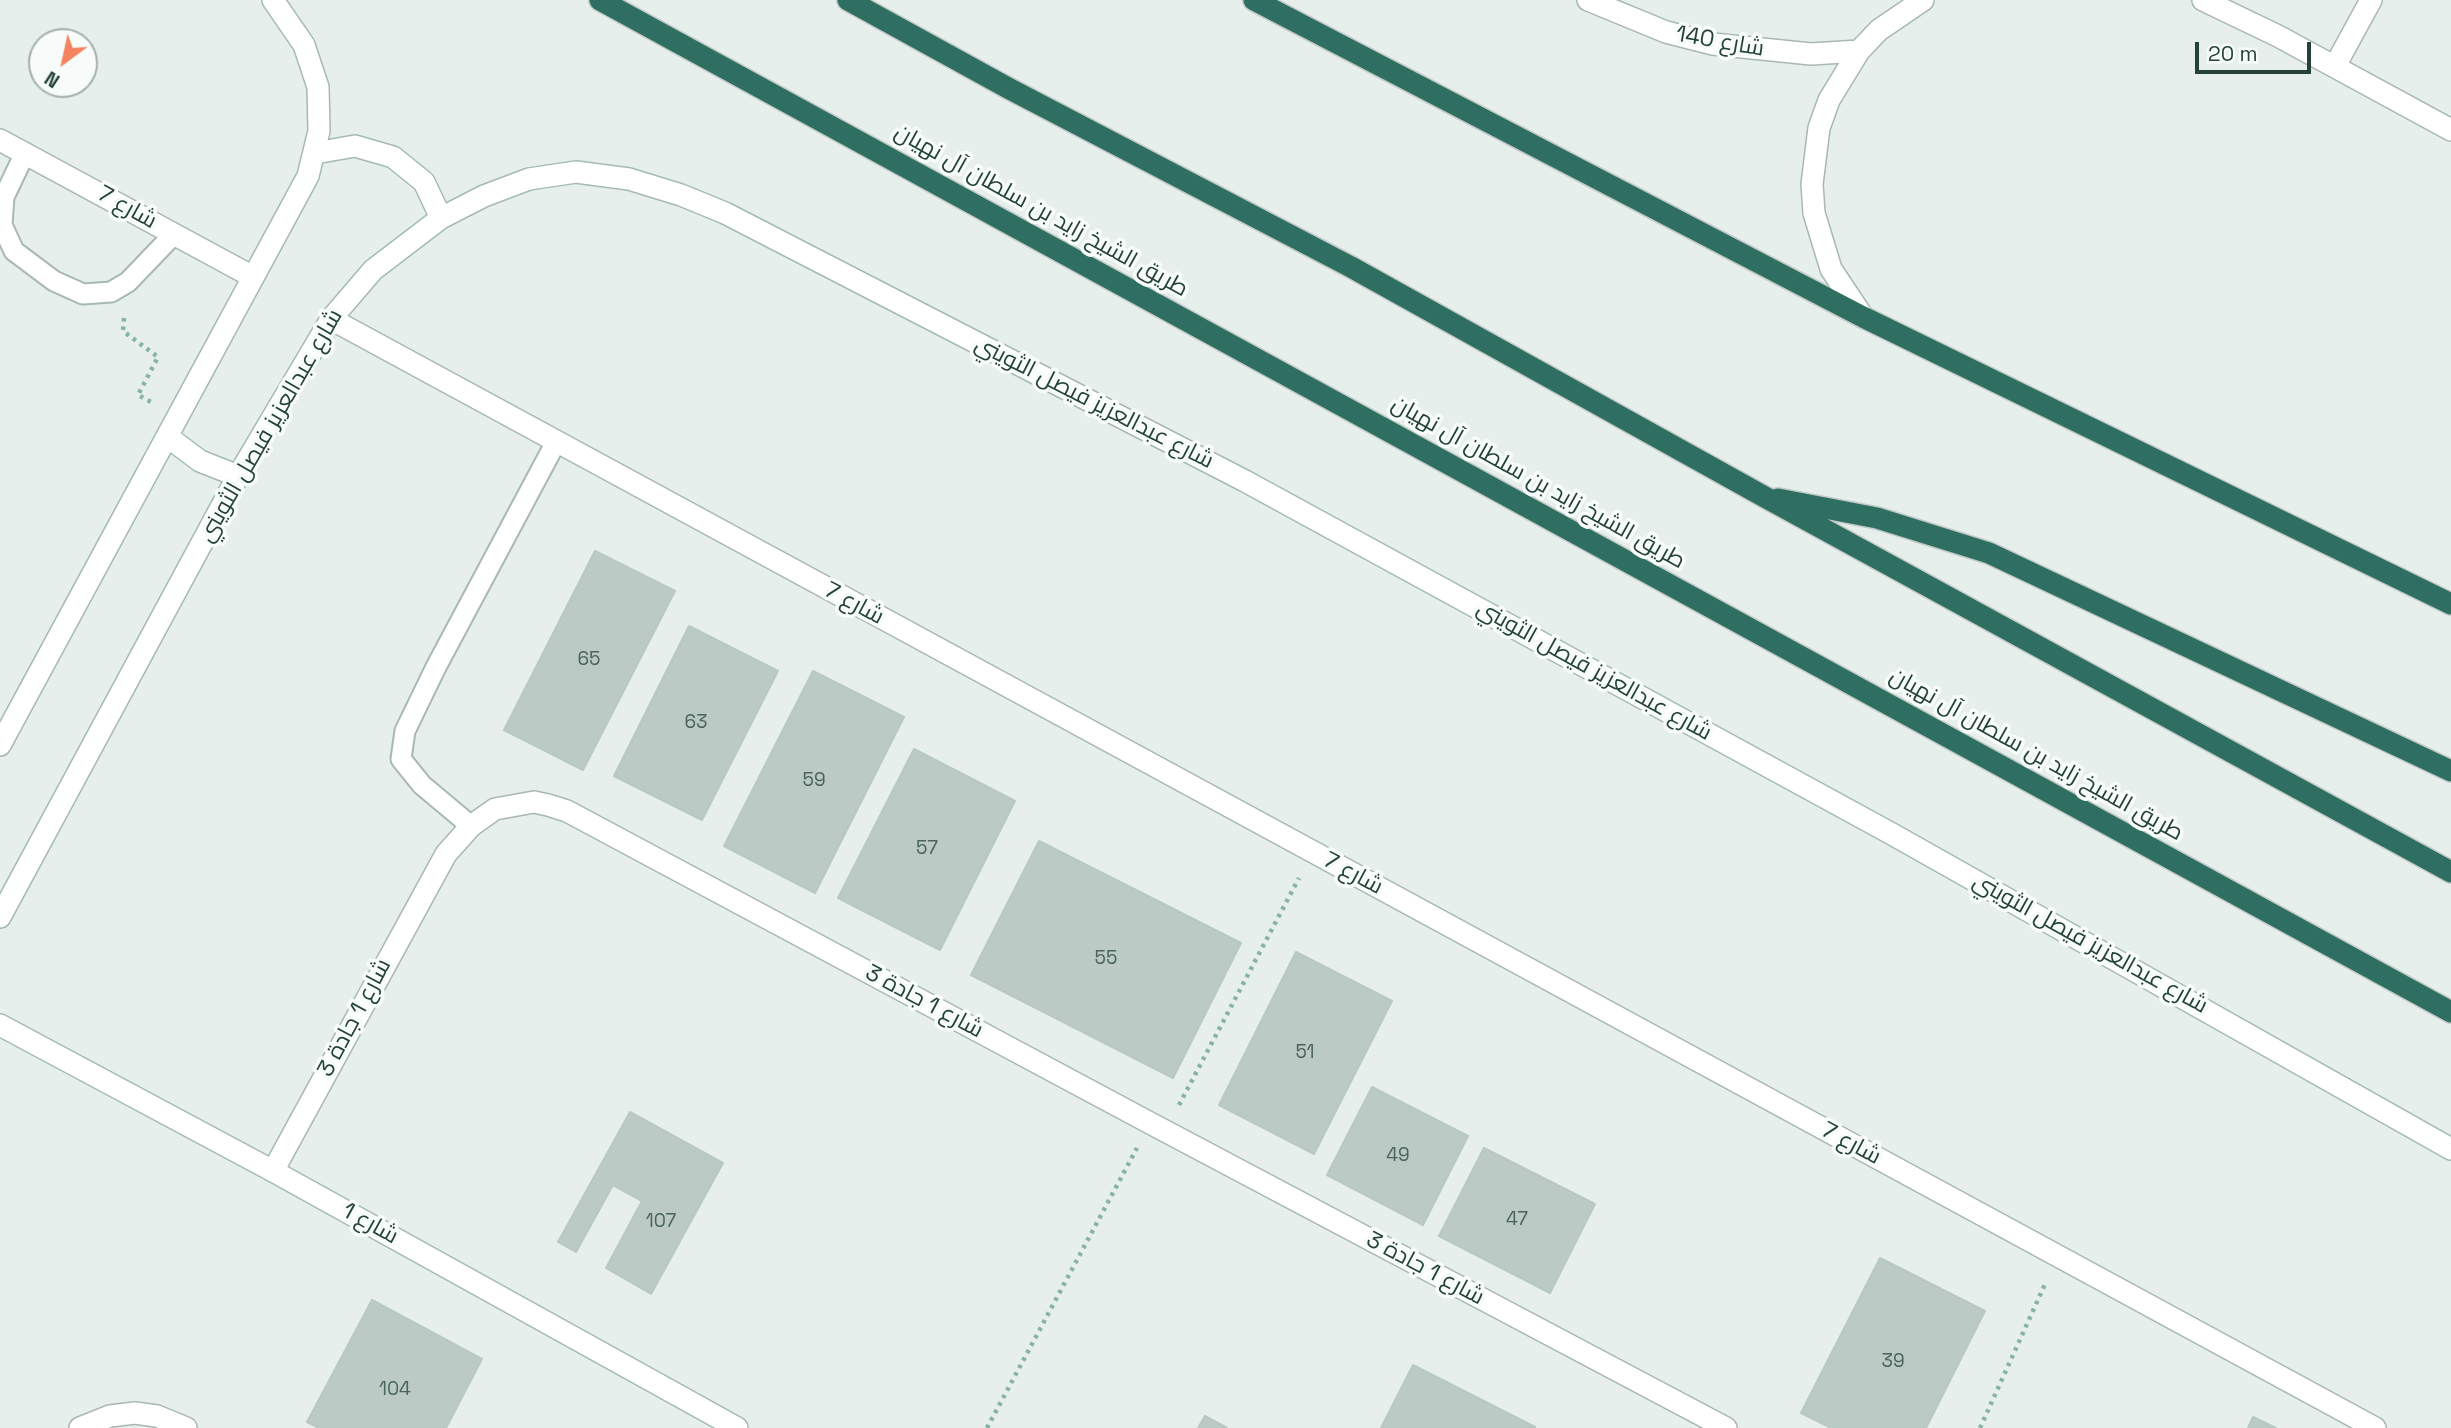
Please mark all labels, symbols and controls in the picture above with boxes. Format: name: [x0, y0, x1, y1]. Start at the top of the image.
street label: شارع 140: [1674, 21, 1766, 63]
north arrow: [28, 28, 98, 98]
scale bar: [2199, 28, 2314, 72]
text: 20 m: [2208, 40, 2258, 67]
text: N: [40, 65, 65, 93]
street label: طريق الشيخ زايد بن سلطان آل نهيان: [889, 119, 1193, 303]
street label: شارع 7: [93, 181, 161, 235]
street label: شارع عبدالعزيز فيصل الثويني: [193, 305, 349, 547]
street label: شارع عبدالعزيز فيصل الثويني: [970, 331, 1218, 475]
street label: طريق الشيخ زايد بن سلطان آل نهيان: [1386, 391, 1690, 575]
street label: شارع 7: [820, 577, 888, 631]
street label: شارع عبدالعزيز فيصل الثويني: [1472, 595, 1716, 747]
house number: 65: [577, 649, 601, 671]
street label: طريق الشيخ زايد بن سلطان آل نهيان: [1884, 663, 2188, 847]
house number: 63: [684, 712, 708, 734]
house number: 59: [802, 770, 826, 792]
house number: 57: [916, 838, 938, 860]
street label: شارع 7: [1319, 847, 1387, 901]
street label: شارع عبدالعزيز فيصل الثويني: [1968, 868, 2212, 1020]
house number: 55: [1095, 948, 1117, 970]
street label: شارع 1 جادة 3: [312, 954, 398, 1082]
street label: شارع 1 جادة 3: [860, 959, 988, 1045]
house number: 51: [1295, 1042, 1315, 1064]
street label: شارع 7: [1817, 1117, 1885, 1171]
house number: 49: [1386, 1145, 1410, 1167]
street label: شارع 1: [337, 1197, 403, 1251]
house number: 47: [1506, 1209, 1528, 1231]
house number: 107: [646, 1211, 676, 1233]
street label: شارع 1 جادة 3: [1361, 1226, 1489, 1312]
house number: 39: [1881, 1351, 1905, 1373]
house number: 104: [379, 1379, 411, 1401]

